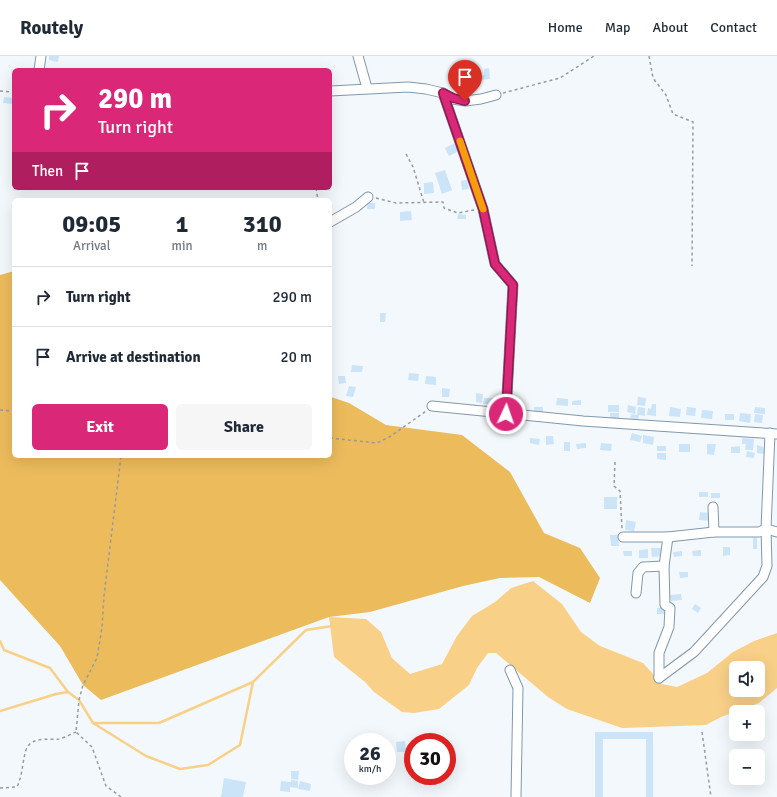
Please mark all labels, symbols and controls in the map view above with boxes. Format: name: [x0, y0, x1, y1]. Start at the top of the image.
text: Routely: [20, 16, 83, 40]
text: Home: [548, 19, 583, 36]
text: Map: [605, 19, 630, 36]
text: About: [652, 19, 688, 36]
text: Contact: [710, 19, 757, 36]
pin: [448, 60, 482, 101]
icon: arrive: [454, 66, 476, 88]
text: 290 m: [98, 82, 172, 116]
icon: right: [32, 84, 84, 136]
text: Turn right: [98, 116, 173, 138]
icon: arrive: [71, 160, 93, 182]
text: Then: [32, 162, 63, 180]
text: 09:05: [62, 209, 121, 239]
text: 1: [176, 209, 188, 239]
text: 310: [243, 209, 282, 239]
text: Arrival: [73, 238, 110, 254]
text: min: [172, 238, 193, 254]
text: m: [257, 238, 267, 254]
icon: right: [32, 286, 54, 308]
text: Turn right: [66, 288, 131, 306]
text: 290 m: [272, 288, 312, 306]
icon: arrive: [32, 346, 54, 368]
text: Arrive at destination: [66, 348, 201, 366]
text: 20 m: [281, 348, 312, 366]
position arrow: [485, 393, 527, 435]
button: Exit: [32, 404, 168, 450]
button: Share: [176, 404, 312, 450]
map controls: [729, 661, 765, 785]
button: sound: [729, 661, 765, 697]
button: +: [729, 705, 765, 741]
speed limit sign: 30: [404, 733, 456, 785]
text: 26: [359, 741, 381, 766]
button: −: [729, 749, 765, 785]
text: km/h: [359, 763, 381, 775]

